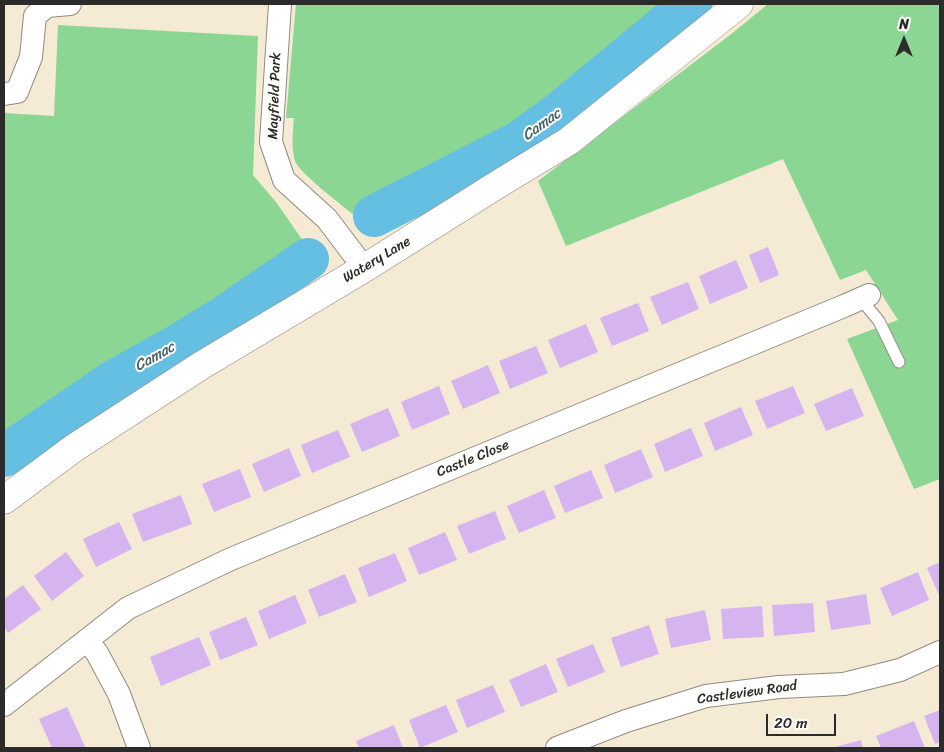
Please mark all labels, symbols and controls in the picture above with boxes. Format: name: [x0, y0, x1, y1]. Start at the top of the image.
text: N: [899, 12, 909, 37]
north arrow: [879, 15, 929, 65]
street label: Mayfield Park: [265, 52, 285, 140]
water label: Camac: [519, 105, 565, 145]
street label: Watery Lane: [340, 233, 414, 287]
water label: Camac: [132, 338, 178, 376]
street label: Castle Close: [434, 437, 512, 481]
street label: Castleview Road: [696, 678, 798, 708]
scale bar: [769, 704, 839, 736]
text: 20 m: [774, 710, 808, 736]

